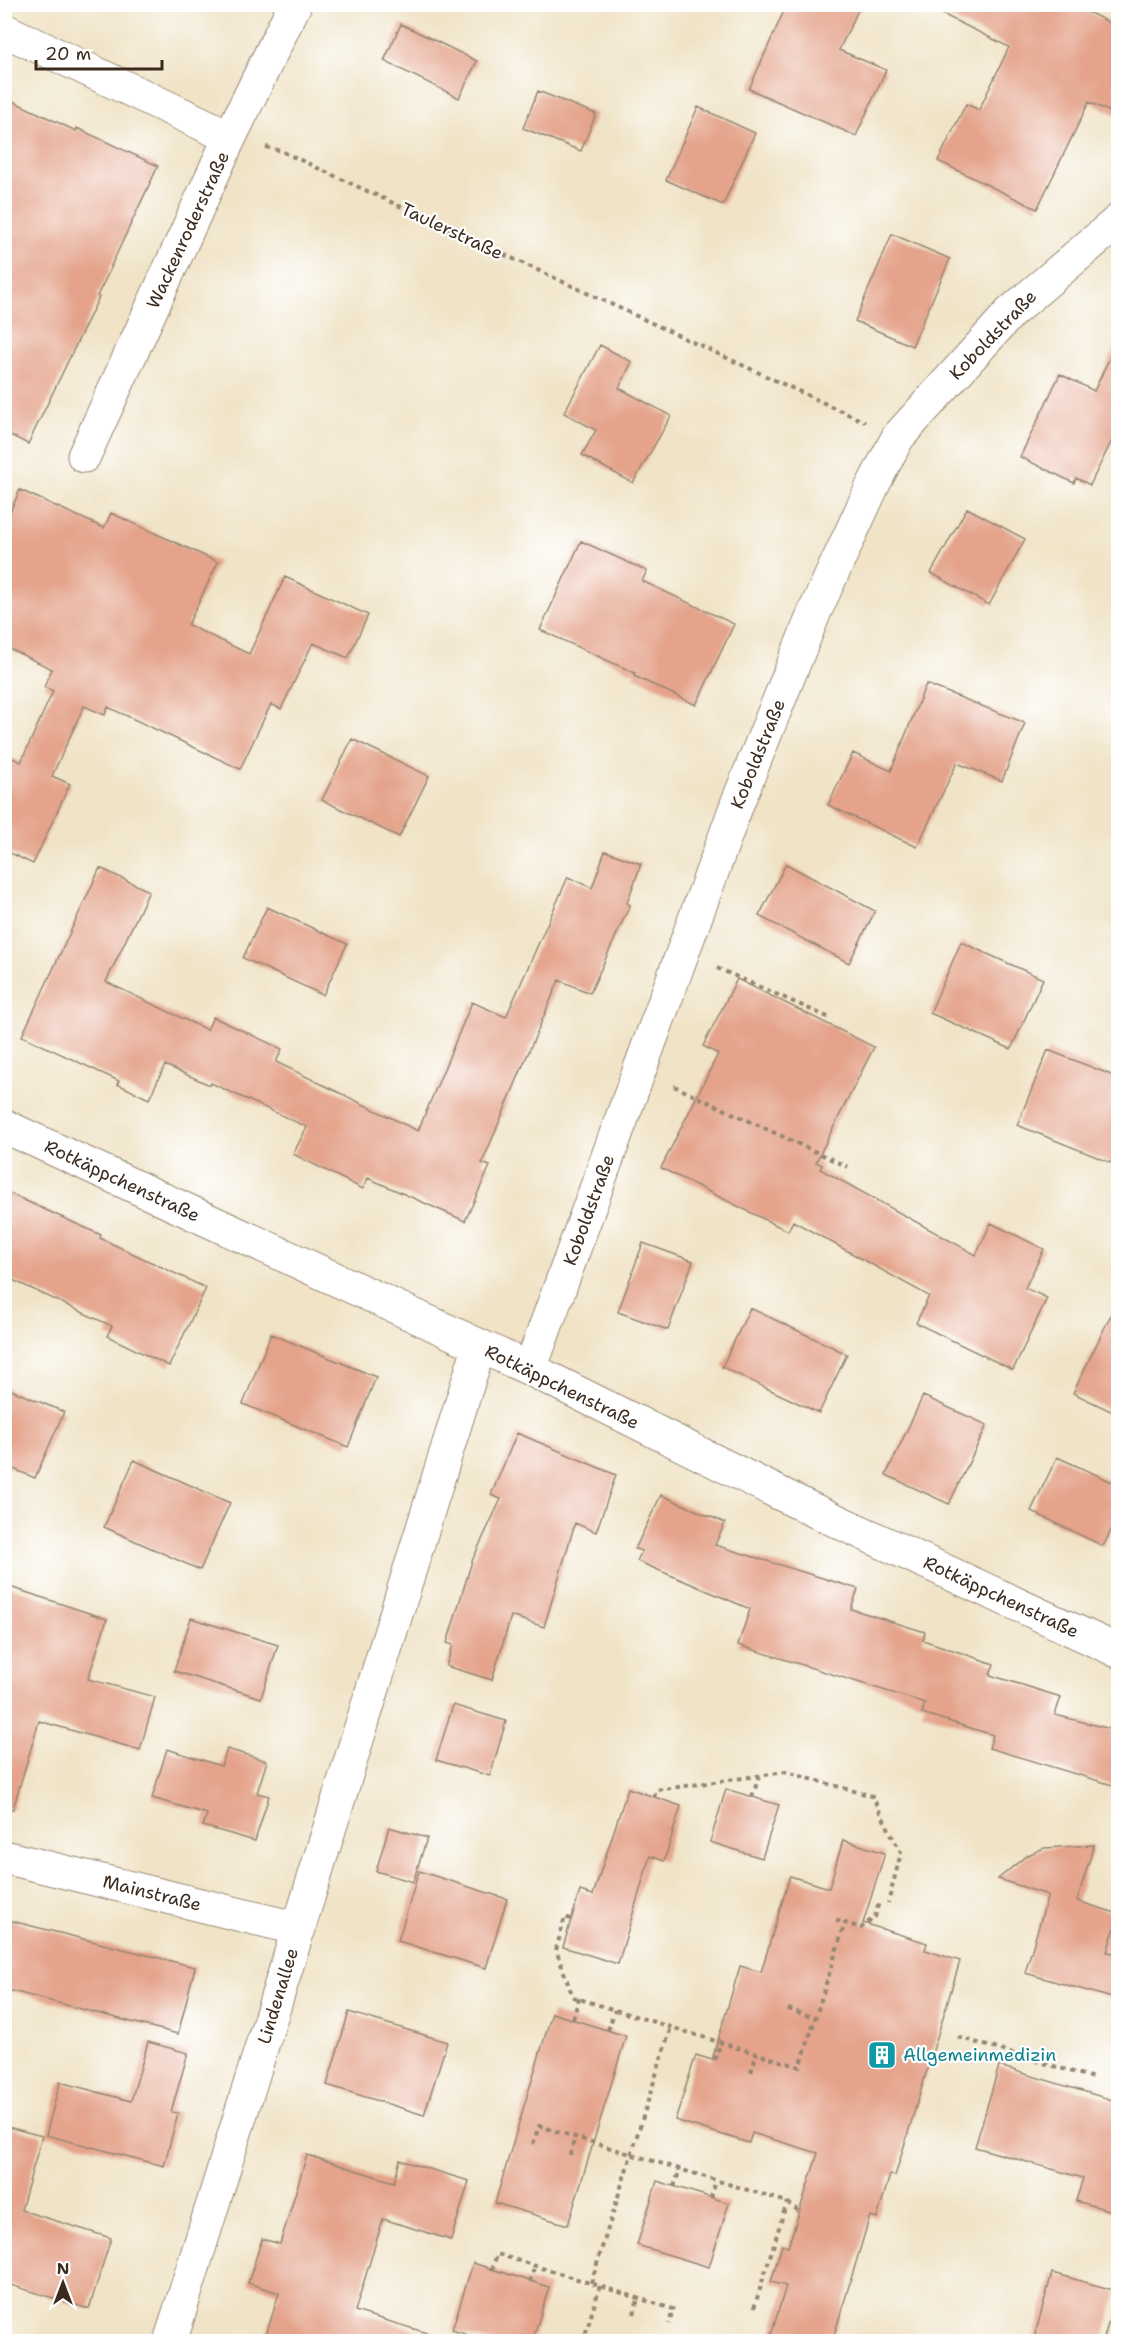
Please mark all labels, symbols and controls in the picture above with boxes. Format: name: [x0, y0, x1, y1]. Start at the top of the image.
scale bar: [36, 33, 162, 71]
text: 20 m: [45, 42, 91, 66]
street label: Wackenroderstraße: [141, 147, 235, 313]
street label: Taulerstraße: [397, 197, 507, 265]
street label: Koboldstraße: [944, 285, 1042, 385]
street label: Koboldstraße: [725, 696, 791, 812]
street label: Rotkäppchenstraße: [40, 1134, 204, 1228]
street label: Koboldstraße: [558, 1151, 620, 1269]
street label: Rotkäppchenstraße: [481, 1339, 643, 1435]
street label: Rotkäppchenstraße: [919, 1550, 1083, 1644]
street label: Mainstraße: [100, 1869, 204, 1917]
street label: Lindenallee: [252, 1945, 304, 2047]
building icon: Allgemeinmedizin: [866, 2039, 898, 2071]
place label: Allgemeinmedizin: [903, 2043, 1056, 2067]
north arrow: [33, 2253, 93, 2313]
text: N: [57, 2258, 69, 2279]

